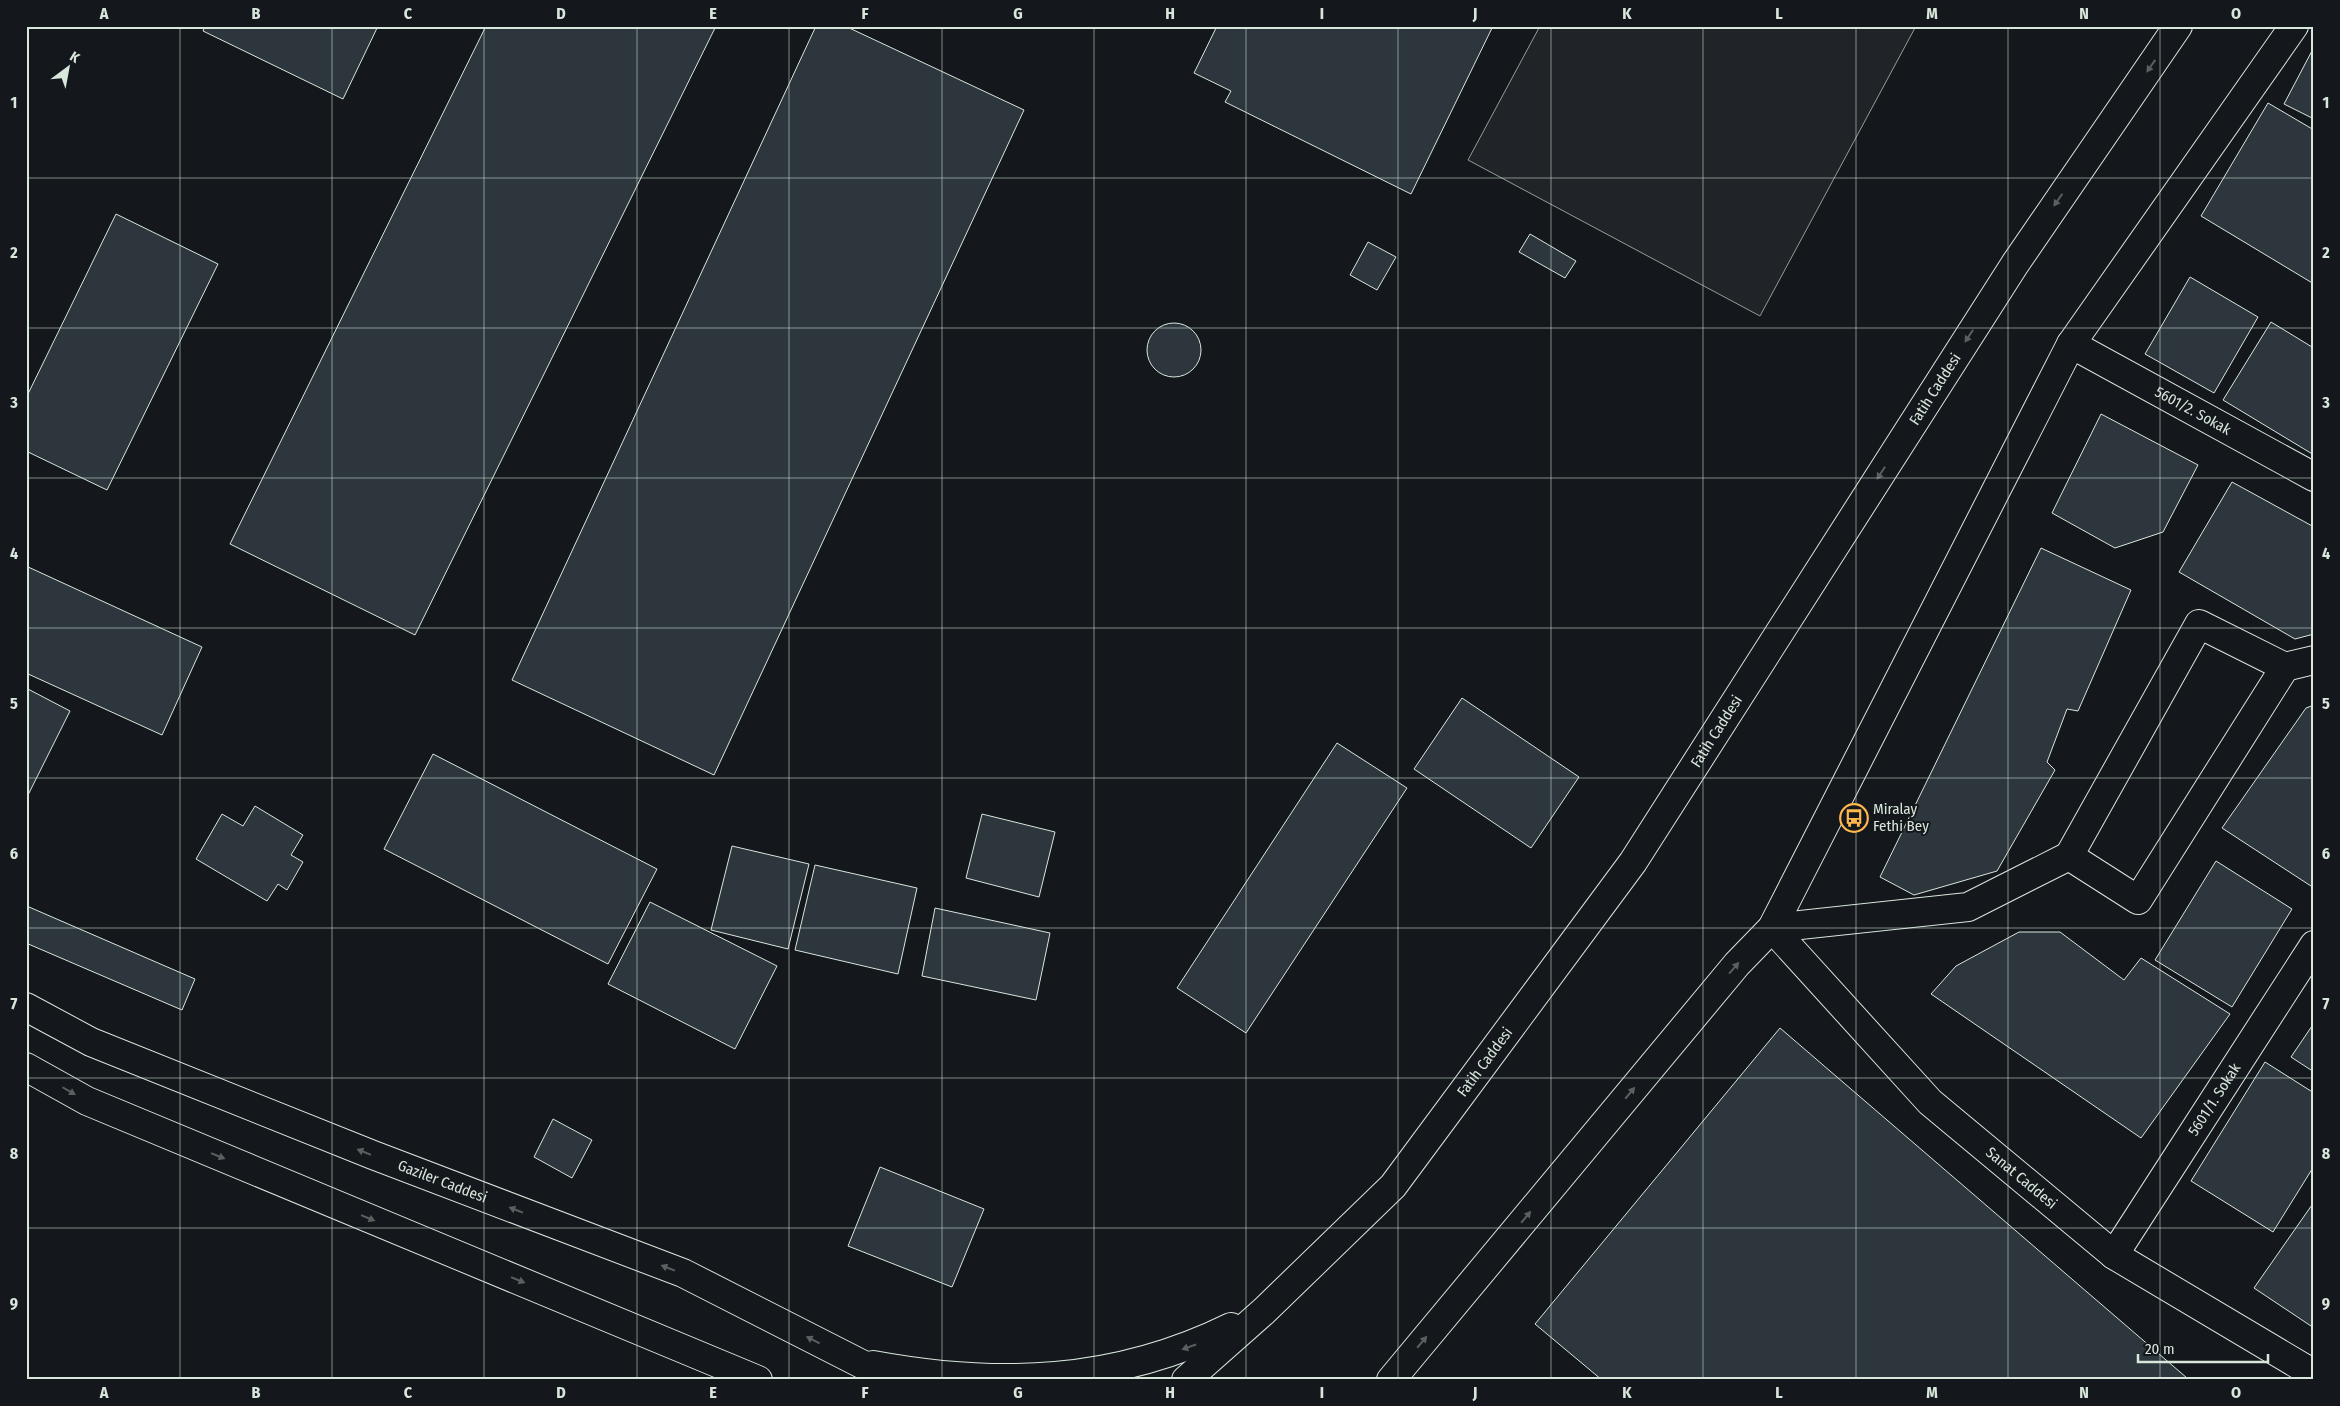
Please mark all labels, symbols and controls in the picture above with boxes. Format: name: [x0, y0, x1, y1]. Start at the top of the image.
text: A: [99, 4, 109, 23]
text: B: [252, 4, 261, 23]
text: C: [404, 4, 413, 23]
text: D: [556, 4, 566, 23]
text: E: [709, 4, 717, 23]
text: F: [861, 4, 869, 23]
text: G: [1013, 4, 1023, 23]
text: H: [1165, 4, 1175, 23]
text: I: [1320, 4, 1324, 23]
text: J: [1472, 4, 1477, 23]
text: K: [1622, 4, 1632, 23]
text: L: [1775, 4, 1783, 23]
text: M: [1926, 4, 1938, 23]
text: N: [2079, 4, 2089, 23]
text: O: [2231, 4, 2241, 23]
north arrow: [42, 42, 92, 92]
text: K: [67, 48, 83, 67]
one-way arrow: [2146, 60, 2156, 73]
text: 1: [11, 93, 17, 112]
text: 1: [2323, 93, 2329, 112]
one-way arrow: [2053, 193, 2063, 207]
text: 2: [9, 243, 18, 262]
text: 2: [2321, 243, 2330, 262]
one-way arrow: [1964, 329, 1973, 342]
street label: Fatih Caddesi: [1905, 350, 1965, 428]
street label: 5601/2. Sokak: [2152, 383, 2234, 439]
text: 3: [9, 393, 18, 412]
text: 3: [2321, 393, 2330, 412]
one-way arrow: [1877, 466, 1886, 479]
text: 4: [10, 544, 18, 563]
text: 4: [2322, 544, 2330, 563]
street label: Fatih Caddesi: [1687, 692, 1746, 771]
text: 5: [10, 694, 18, 713]
text: 5: [2322, 694, 2330, 713]
place label: Miralay Fethi Bey: [1873, 800, 1929, 835]
bus stop icon: Miralay Fethi Bey: [1839, 803, 1869, 833]
text: 6: [10, 844, 18, 863]
text: 6: [2322, 844, 2330, 863]
one-way arrow: [1729, 962, 1740, 975]
text: 7: [11, 994, 18, 1013]
text: 7: [2323, 994, 2330, 1013]
street label: Fatih Caddesi: [1453, 1024, 1516, 1100]
street label: 5601/1. Sokak: [2184, 1060, 2244, 1139]
one-way arrow: [1625, 1086, 1636, 1099]
one-way arrow: [62, 1087, 75, 1096]
street label: Sanat Caddesi: [1982, 1143, 2061, 1213]
text: 8: [10, 1144, 19, 1163]
text: 8: [2322, 1144, 2331, 1163]
one-way arrow: [357, 1147, 371, 1155]
one-way arrow: [211, 1152, 225, 1160]
street label: Gaziler Caddesi: [395, 1156, 490, 1207]
one-way arrow: [508, 1206, 523, 1214]
one-way arrow: [1521, 1211, 1532, 1224]
one-way arrow: [361, 1214, 375, 1222]
one-way arrow: [660, 1264, 675, 1272]
one-way arrow: [511, 1276, 525, 1284]
text: 9: [10, 1294, 18, 1313]
text: 9: [2322, 1294, 2330, 1313]
scale bar: [2138, 1331, 2268, 1363]
one-way arrow: [806, 1336, 821, 1344]
one-way arrow: [1417, 1336, 1428, 1349]
text: 20 m: [2145, 1340, 2175, 1358]
one-way arrow: [1181, 1344, 1196, 1351]
text: A: [99, 1383, 109, 1402]
text: B: [252, 1383, 261, 1402]
text: C: [404, 1383, 413, 1402]
text: D: [556, 1383, 566, 1402]
text: E: [709, 1383, 717, 1402]
text: F: [861, 1383, 869, 1402]
text: G: [1013, 1383, 1023, 1402]
text: H: [1165, 1383, 1175, 1402]
text: I: [1320, 1383, 1324, 1402]
text: J: [1472, 1383, 1477, 1402]
text: K: [1622, 1383, 1632, 1402]
text: L: [1775, 1383, 1783, 1402]
text: M: [1926, 1383, 1938, 1402]
text: N: [2079, 1383, 2089, 1402]
text: O: [2231, 1383, 2241, 1402]

